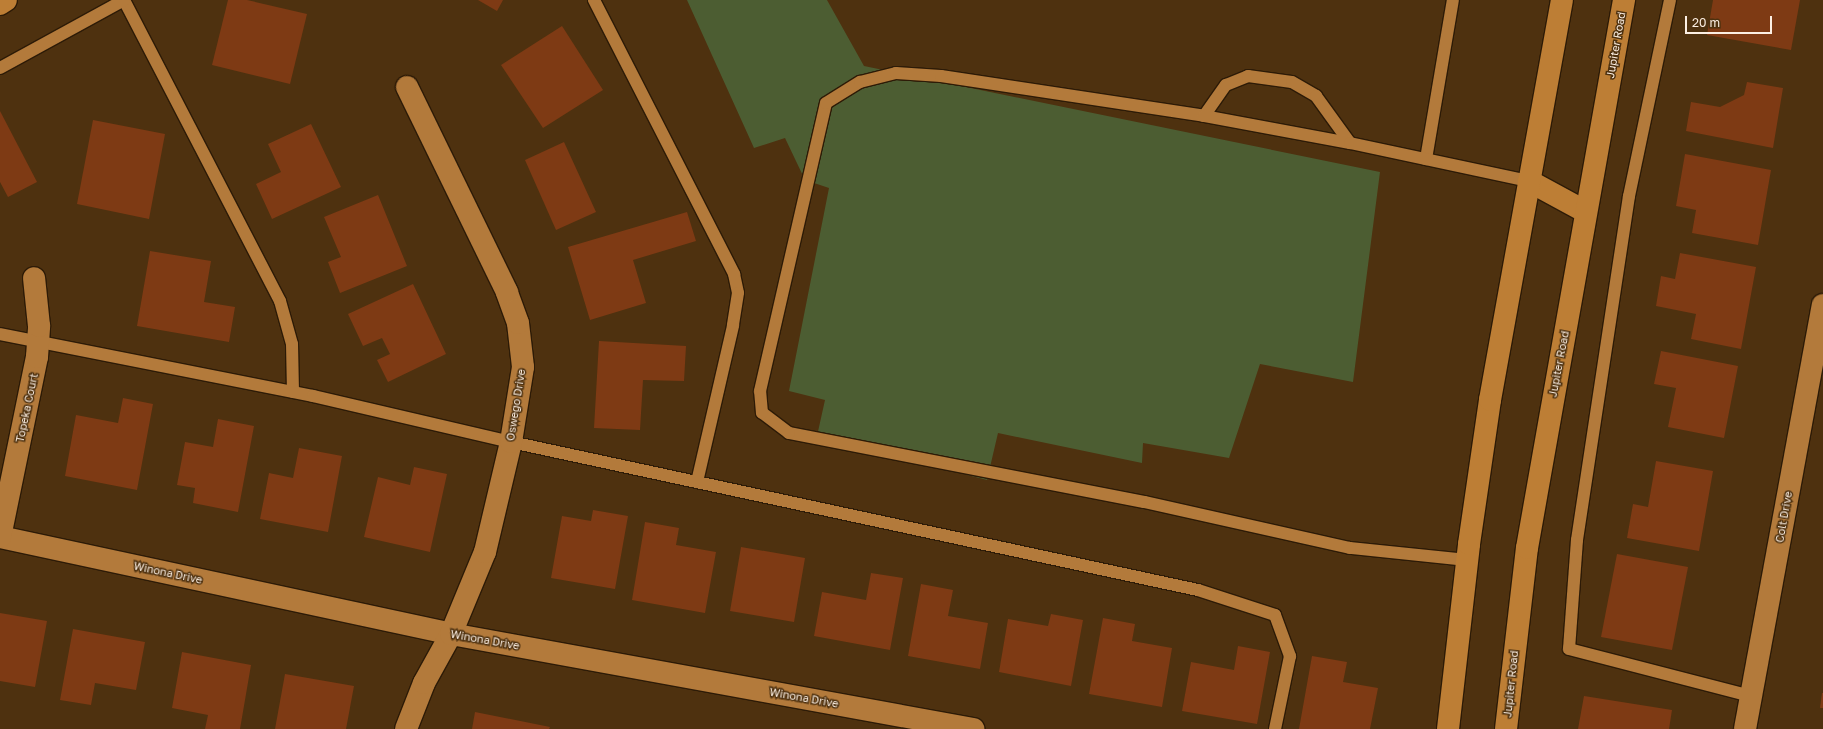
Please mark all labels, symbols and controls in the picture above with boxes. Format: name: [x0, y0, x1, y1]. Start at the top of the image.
scale bar: [1687, 8, 1774, 34]
street label: Jupiter Road: [1604, 11, 1628, 79]
text: 20 m: [1692, 15, 1720, 30]
street label: Jupiter Road: [1546, 330, 1572, 398]
street label: Oswego Drive: [504, 368, 528, 442]
street label: Topeka Court: [13, 372, 41, 444]
street label: Colt Drive: [1773, 490, 1795, 544]
street label: Winona Drive: [132, 559, 204, 587]
street label: Winona Drive: [449, 627, 521, 653]
street label: Jupiter Road: [1501, 650, 1521, 718]
street label: Winona Drive: [768, 685, 840, 711]

